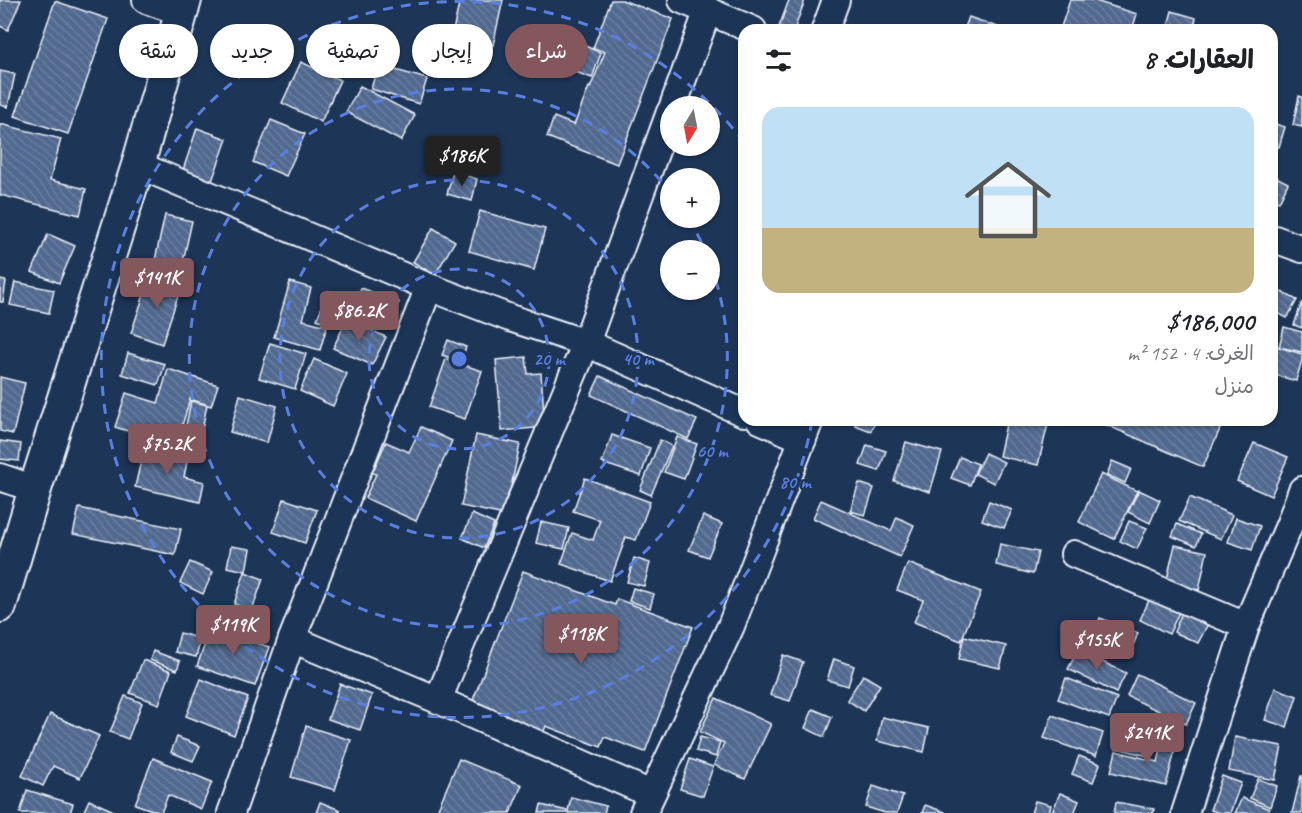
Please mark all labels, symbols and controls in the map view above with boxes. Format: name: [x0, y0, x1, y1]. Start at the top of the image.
chip: شقة: [119, 24, 198, 78]
chip: جديد: [210, 24, 294, 78]
chip: تصفية: [306, 24, 400, 78]
chip: إيجار: [412, 24, 493, 78]
chip: شراء: [505, 24, 588, 78]
text: العقارات: 8: [1144, 43, 1254, 76]
icon: filters: [762, 44, 795, 77]
north arrow: [660, 96, 720, 156]
map controls: [660, 96, 720, 300]
pin: $186K: [420, 136, 504, 187]
text: $186K: [439, 143, 485, 168]
icon: home: [954, 146, 1062, 254]
button: +: [660, 168, 720, 228]
button: −: [660, 240, 720, 300]
pin: $141K: [115, 258, 199, 309]
text: $141K: [134, 265, 180, 290]
pin: $86.2K: [310, 291, 408, 342]
text: $86.2K: [334, 298, 384, 323]
text: $186,000: [1166, 305, 1254, 338]
text: الغرف: 4 · 152 m²: [1127, 341, 1254, 366]
text: 20 m: [534, 348, 566, 370]
text: 40 m: [623, 348, 655, 370]
centre of rings: [449, 349, 469, 369]
text: منزل: [1215, 374, 1254, 399]
pin: $75.2K: [118, 424, 216, 475]
text: $75.2K: [142, 431, 192, 456]
text: 60 m: [696, 440, 729, 462]
text: 80 m: [780, 471, 812, 493]
pin: $119K: [191, 605, 275, 656]
text: $119K: [210, 612, 256, 637]
pin: $118K: [539, 614, 623, 665]
pin: $155K: [1055, 620, 1139, 671]
text: $118K: [558, 621, 604, 646]
text: $155K: [1074, 627, 1120, 652]
pin: $241K: [1105, 713, 1189, 764]
text: $241K: [1124, 720, 1170, 745]

